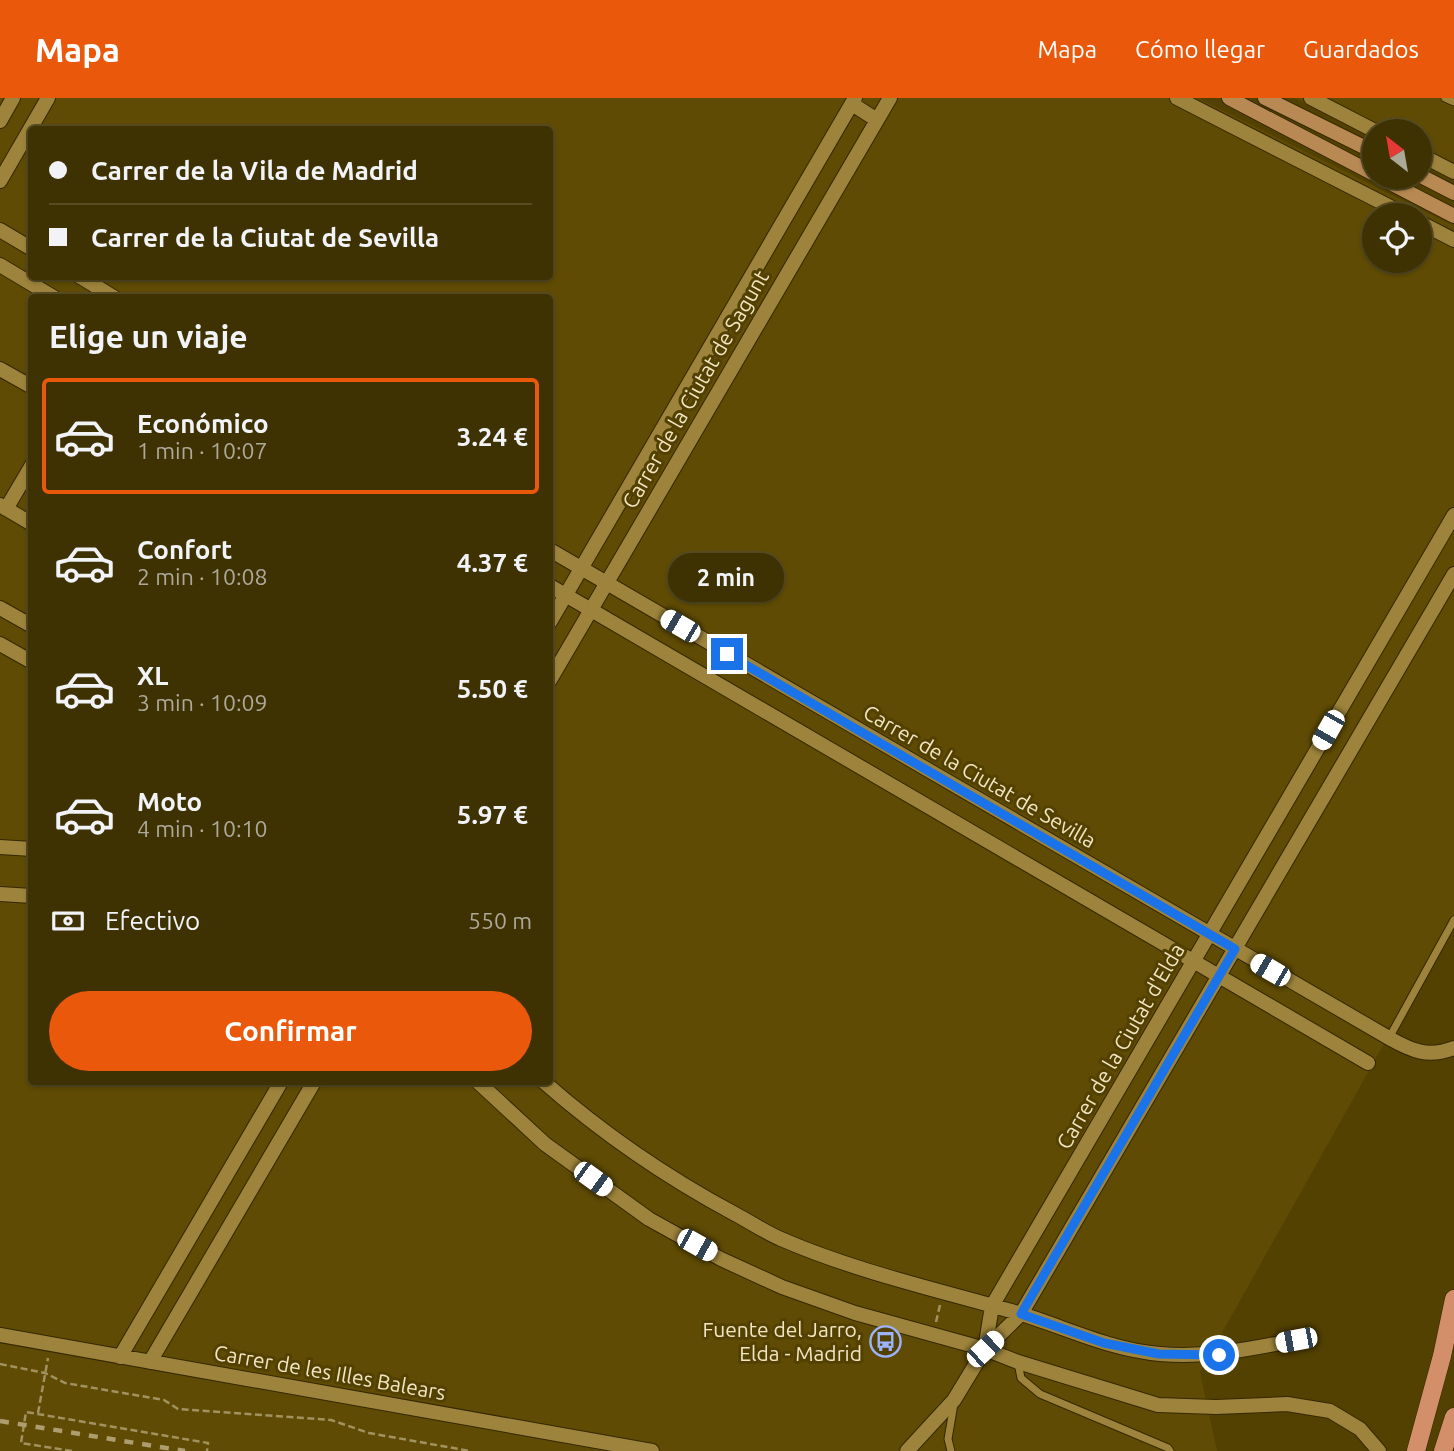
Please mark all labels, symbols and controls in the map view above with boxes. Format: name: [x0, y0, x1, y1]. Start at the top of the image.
text: Mapa: [35, 31, 120, 68]
text: Mapa: [1037, 36, 1097, 63]
text: Cómo llegar: [1135, 36, 1265, 63]
text: Guardados: [1303, 36, 1419, 63]
north arrow: [1362, 119, 1432, 189]
map controls: [1362, 119, 1432, 273]
text: Carrer de la Vila de Madrid: [91, 156, 418, 185]
button: locate: [1362, 203, 1432, 273]
text: Carrer de la Ciutat de Sevilla: [91, 223, 439, 252]
street label: Carrer de la Ciutat de Sagunt: [617, 266, 773, 512]
text: Elige un viaje: [49, 318, 248, 354]
icon: car: [53, 405, 116, 468]
text: Económico: [137, 409, 269, 438]
text: 3.24 €: [457, 422, 528, 451]
text: 1 min · 10:07: [137, 438, 268, 463]
icon: car: [53, 531, 116, 594]
text: Confort: [137, 535, 232, 564]
text: 4.37 €: [457, 548, 528, 577]
callout: 2 min: [669, 552, 785, 602]
text: 2 min · 10:08: [137, 564, 268, 589]
text: 2 min: [697, 565, 755, 590]
car: [657, 606, 704, 646]
route end: [711, 638, 743, 670]
icon: car: [53, 657, 116, 720]
text: XL: [137, 661, 168, 690]
text: 5.50 €: [457, 674, 528, 703]
text: 3 min · 10:09: [137, 690, 268, 715]
street label: Carrer de la Ciutat de Sevilla: [860, 700, 1100, 852]
car: [1309, 707, 1348, 753]
icon: car: [53, 783, 116, 846]
text: Moto: [137, 787, 202, 816]
text: 5.97 €: [457, 800, 528, 829]
text: 4 min · 10:10: [137, 816, 268, 841]
icon: cash: [49, 902, 87, 940]
text: Efectivo: [105, 906, 200, 935]
text: 550 m: [468, 908, 532, 933]
street label: Carrer de la Ciutat d'Elda: [1051, 939, 1189, 1153]
car: [1247, 950, 1294, 990]
button: Confirmar: [49, 991, 532, 1071]
car: [570, 1158, 617, 1200]
car: [674, 1226, 721, 1264]
place label: Fuente del Jarro, Elda - Madrid: [702, 1317, 862, 1365]
bus stop icon: Fuente del Jarro, Elda - Madrid: [868, 1324, 902, 1358]
car: [1274, 1326, 1319, 1354]
car: [963, 1327, 1008, 1371]
route start: [1203, 1339, 1235, 1371]
street label: Carrer de les Illes Balears: [212, 1340, 448, 1404]

